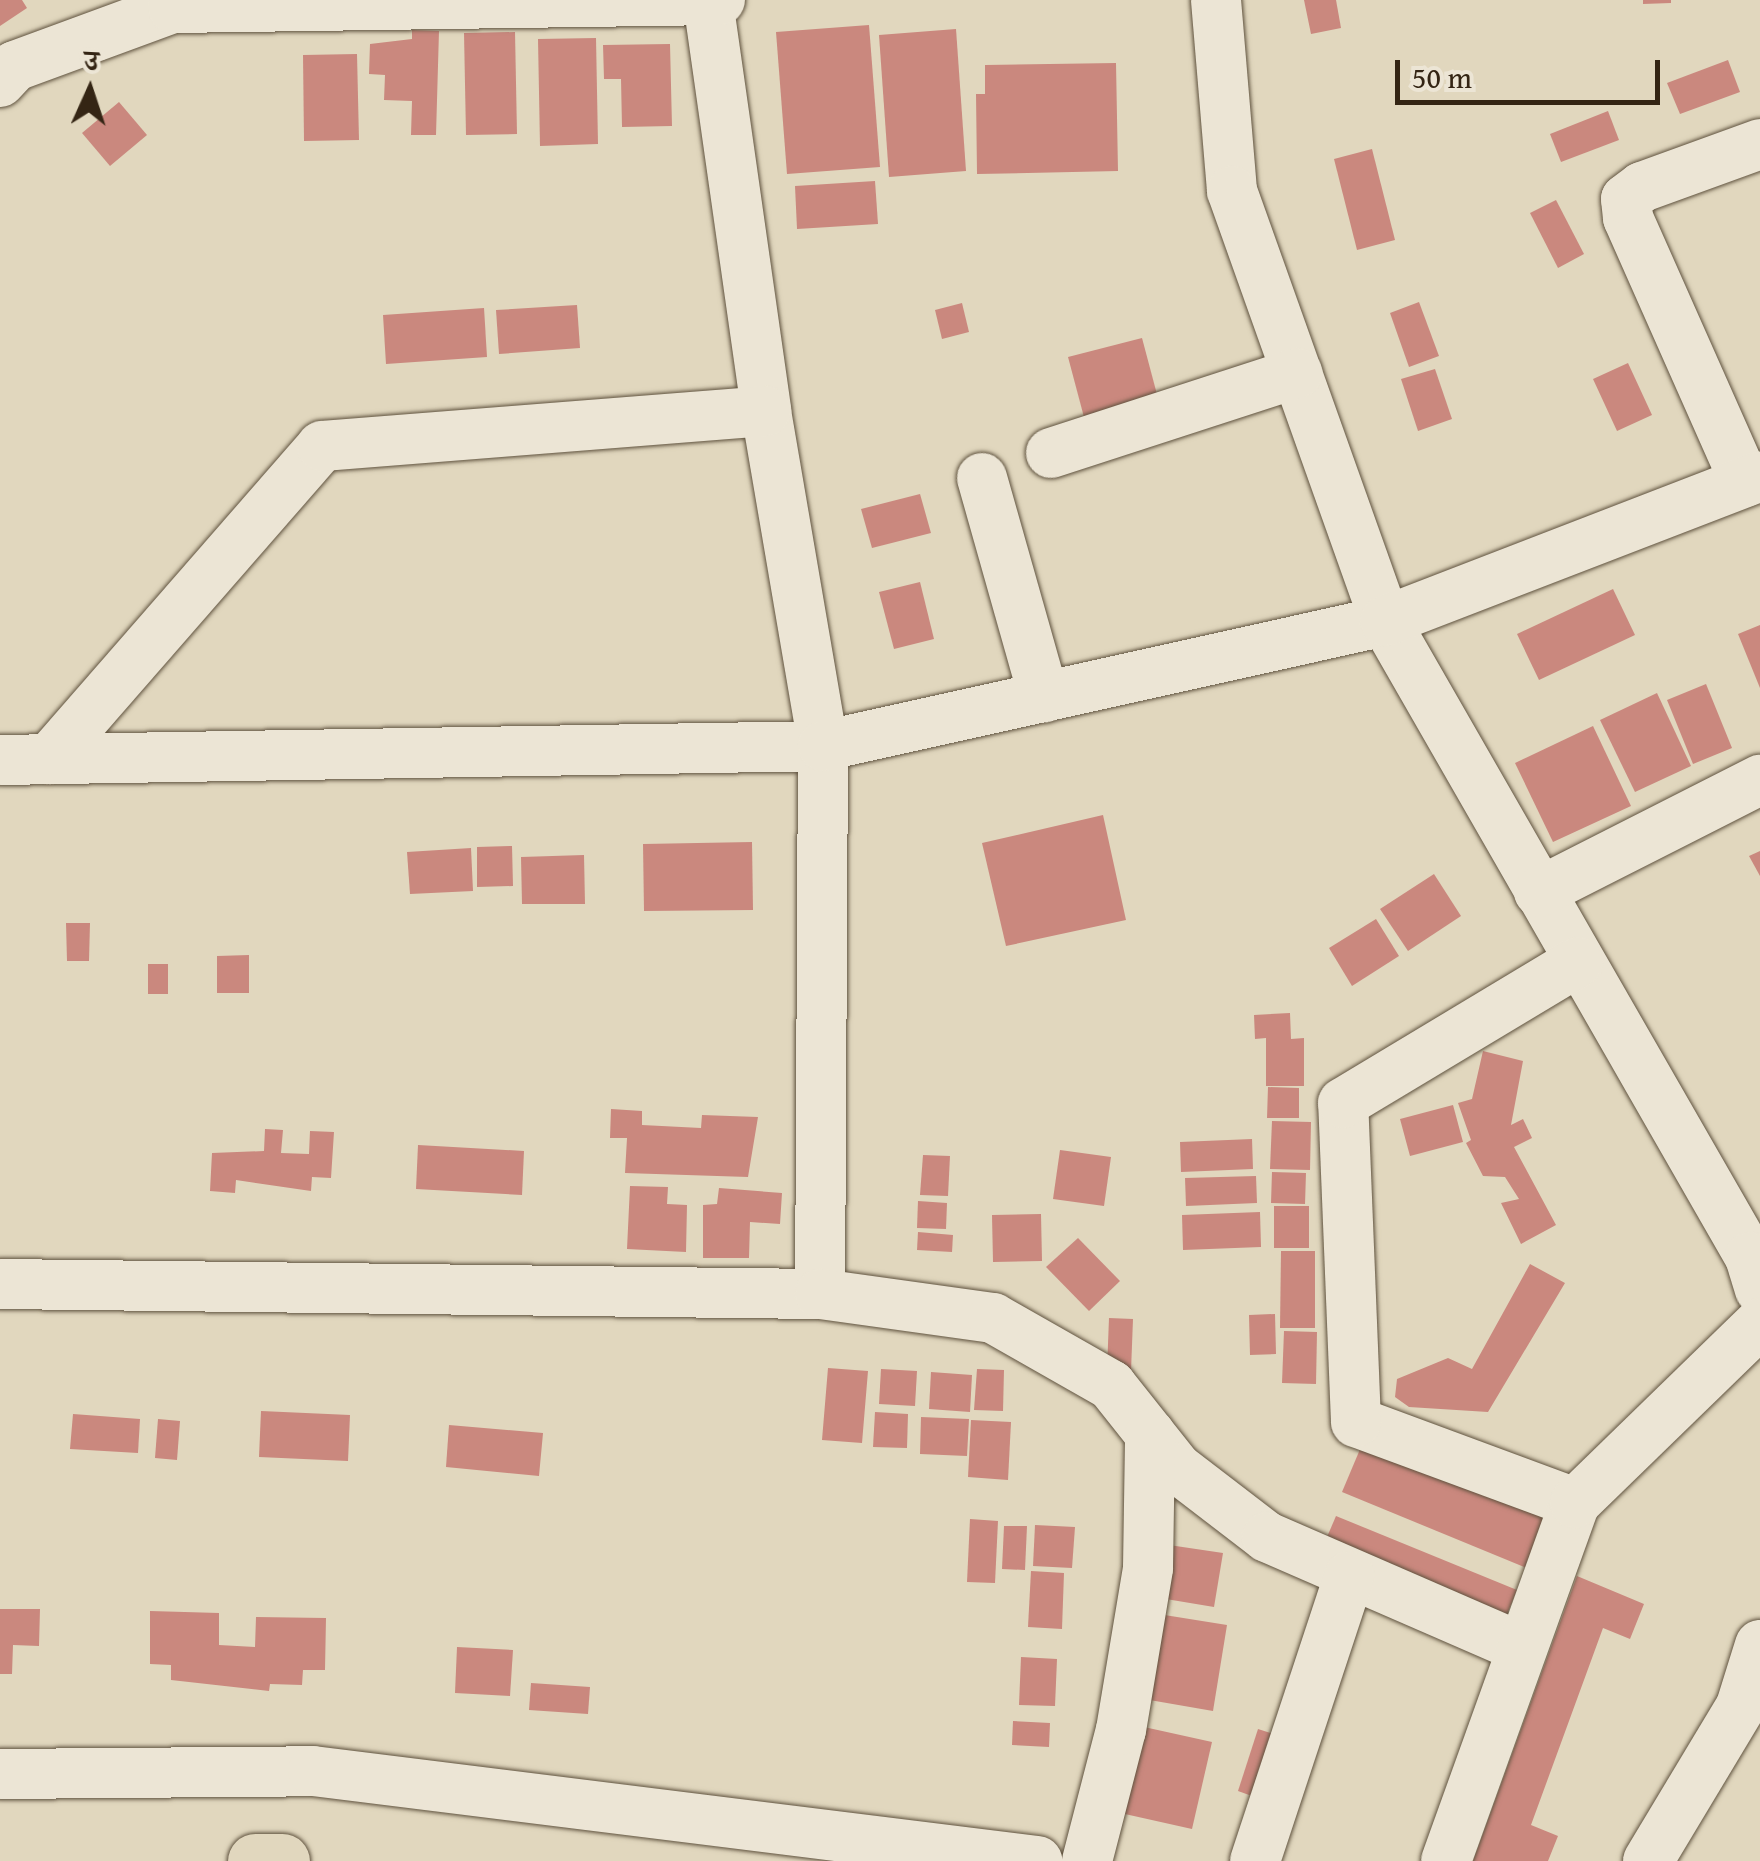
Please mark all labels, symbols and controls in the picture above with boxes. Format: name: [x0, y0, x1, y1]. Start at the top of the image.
text: उ: [83, 39, 100, 80]
north arrow: [40, 40, 140, 140]
scale bar: [1400, 40, 1665, 102]
text: 50 m: [1412, 55, 1472, 99]

